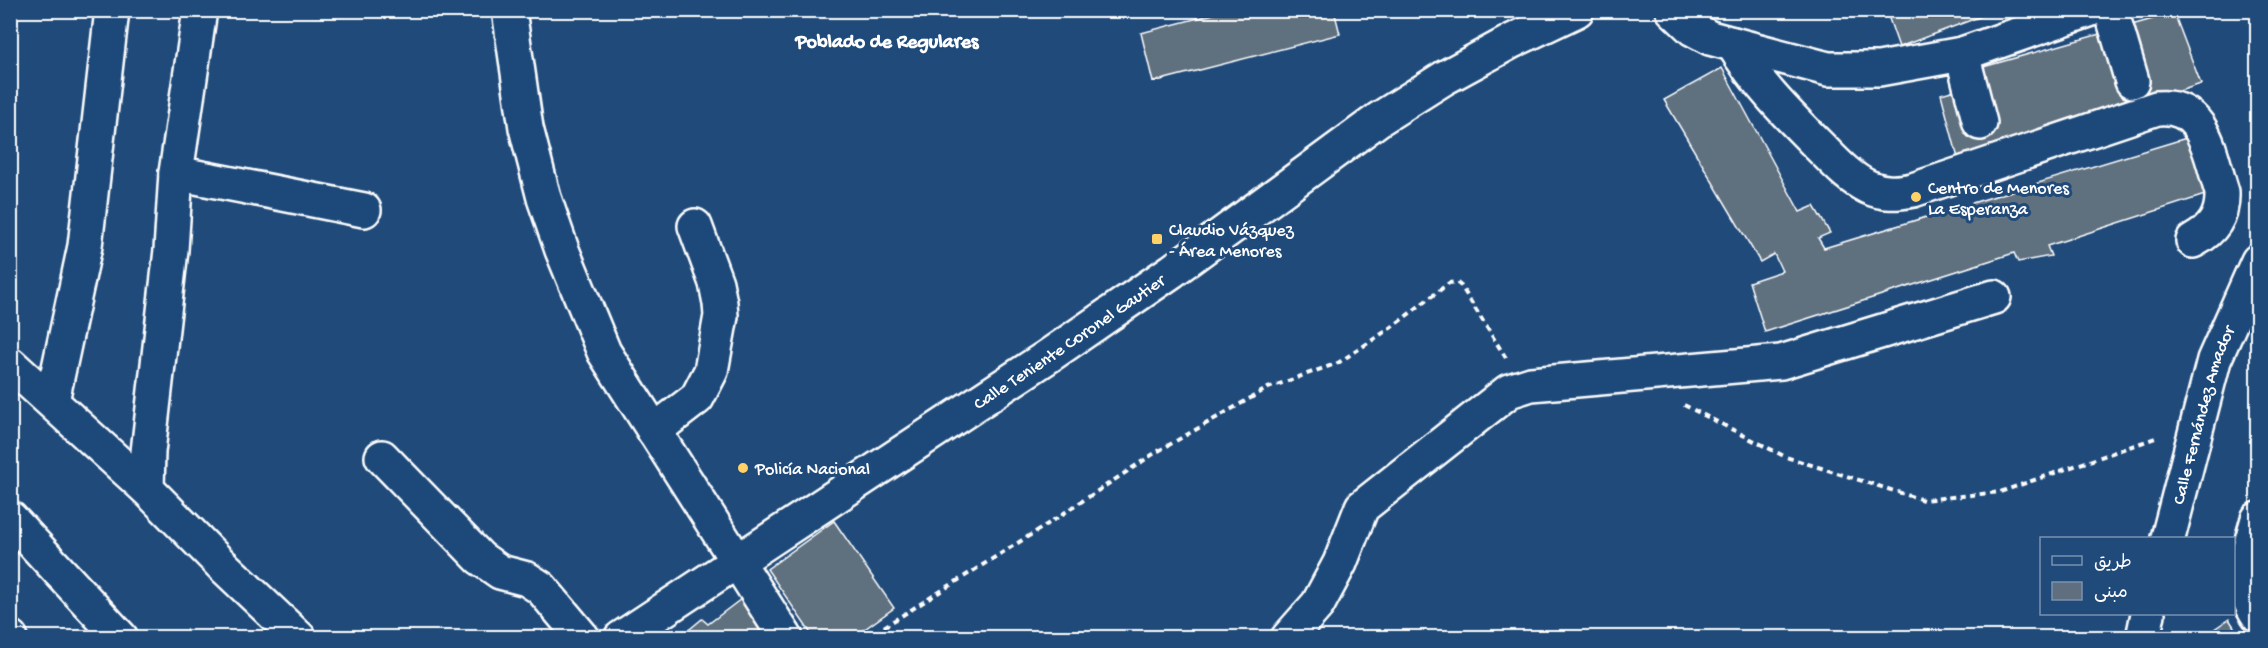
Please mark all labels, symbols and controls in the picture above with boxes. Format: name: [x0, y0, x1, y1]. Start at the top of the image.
district label: Poblado de Regulares: [795, 32, 980, 55]
place label: Centro de Menores La Esperanza: [1928, 179, 2070, 221]
marker: Centro de Menores La Esperanza: [1909, 190, 1923, 204]
place label: Claudio Vázquez - Área Menores: [1169, 221, 1295, 263]
marker: Claudio Vázquez - Área Menores: [1150, 232, 1164, 246]
street label: Calle Teniente Coronel Gautier: [970, 270, 1171, 416]
street label: Calle Fernández Amador: [2169, 322, 2241, 507]
place label: Policía Nacional: [754, 460, 870, 481]
marker: Policía Nacional: [736, 461, 750, 475]
legend: [2040, 537, 2235, 615]
text: طريق: [2094, 553, 2132, 574]
text: مبنى: [2094, 583, 2128, 604]

